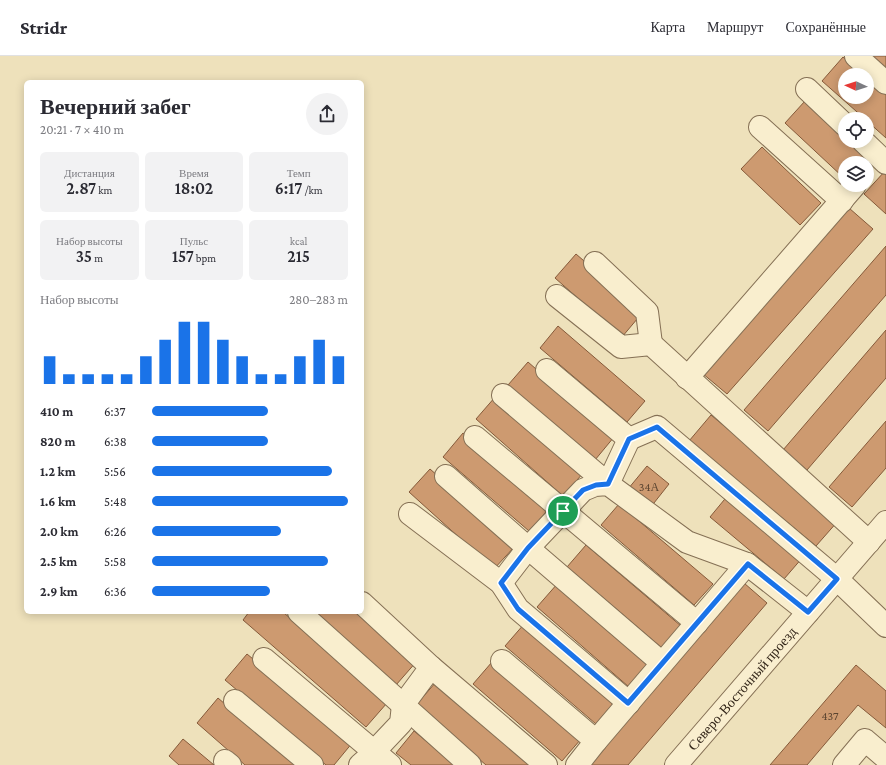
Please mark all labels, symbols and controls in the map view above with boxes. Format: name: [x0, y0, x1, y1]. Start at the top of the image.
text: Stridr: [20, 17, 67, 38]
text: Карта: [650, 19, 685, 35]
text: Маршрут: [707, 19, 763, 35]
text: Сохранённые: [785, 19, 866, 35]
north arrow: [838, 68, 874, 104]
map controls: [838, 68, 874, 192]
button: share: [306, 93, 348, 135]
text: Вечерний забег: [40, 94, 191, 119]
button: locate: [838, 112, 874, 148]
text: 20:21 · 7 × 410 m: [40, 122, 124, 137]
button: layers: [838, 156, 874, 192]
text: Дистанция: [64, 167, 115, 179]
text: Время: [179, 167, 209, 179]
text: Темп: [287, 167, 311, 179]
text: 2.87: [66, 179, 96, 198]
text: 18:02: [175, 179, 213, 198]
text: 6:17: [275, 179, 302, 198]
text: km: [96, 184, 112, 196]
text: /km: [302, 184, 323, 196]
text: Набор высоты: [56, 235, 123, 247]
text: Пульс: [180, 235, 208, 247]
text: kcal: [290, 235, 308, 247]
text: 35: [76, 247, 92, 266]
text: 157: [172, 247, 194, 266]
text: 215: [287, 247, 310, 266]
text: m: [92, 252, 103, 264]
text: bpm: [194, 252, 216, 264]
text: Набор высоты: [40, 292, 119, 307]
text: 280–283 m: [289, 292, 348, 307]
text: 410 m: [40, 404, 73, 419]
text: 6:37: [104, 404, 126, 419]
text: 820 m: [40, 434, 76, 449]
text: 6:38: [104, 434, 127, 449]
text: 1.2 km: [40, 464, 76, 479]
text: 5:56: [104, 464, 126, 479]
house number: 34А: [639, 480, 660, 494]
text: 1.6 km: [40, 494, 76, 509]
text: 5:48: [104, 494, 127, 509]
pin: [546, 494, 580, 528]
icon: arrive: [552, 500, 574, 522]
text: 2.0 km: [40, 524, 78, 539]
text: 6:26: [104, 524, 126, 539]
text: 2.5 km: [40, 554, 77, 569]
text: 5:58: [104, 554, 126, 569]
text: 2.9 km: [40, 584, 78, 599]
text: 6:36: [104, 584, 126, 599]
street label: Северо-Восточный проезд: [684, 624, 800, 753]
house number: 437: [821, 709, 839, 723]

